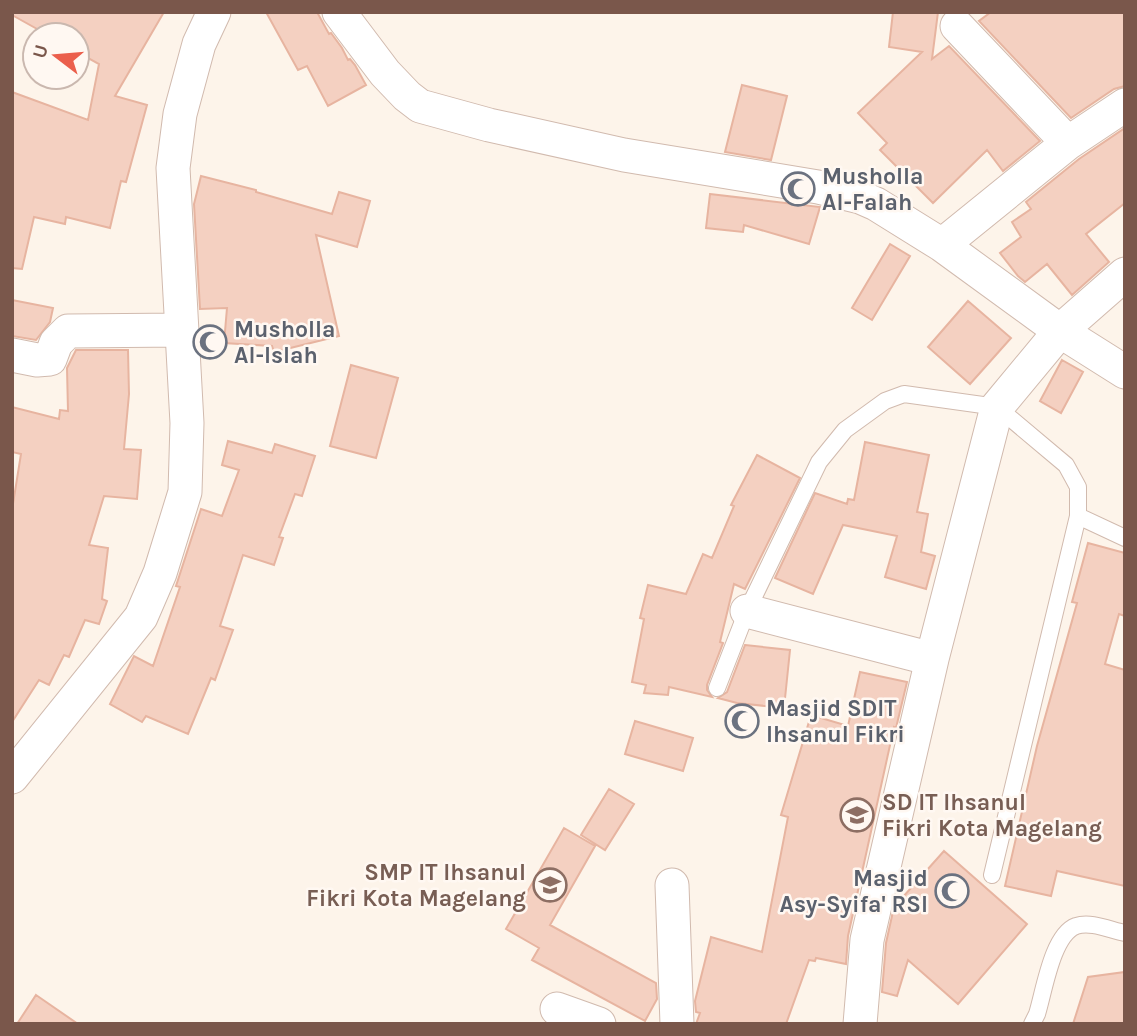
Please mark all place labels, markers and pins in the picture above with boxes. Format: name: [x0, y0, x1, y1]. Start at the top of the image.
place label: Musholla Al-Falah: [822, 163, 923, 216]
mosque icon: Musholla Al-Falah: [779, 170, 817, 208]
place label: Musholla Al-Islah: [234, 316, 335, 369]
mosque icon: Musholla Al-Islah: [191, 323, 229, 361]
place label: Masjid SDIT Ihsanul Fikri: [766, 695, 905, 748]
mosque icon: Masjid SDIT Ihsanul Fikri: [723, 702, 761, 740]
place label: SD IT Ihsanul Fikri Kota Magelang: [882, 789, 1102, 842]
school or university icon: SD IT Ihsanul Fikri Kota Magelang: [838, 796, 876, 834]
place label: SMP IT Ihsanul Fikri Kota Magelang: [306, 859, 526, 912]
place label: Masjid Asy-Syifa' RSI: [780, 865, 928, 918]
school or university icon: SMP IT Ihsanul Fikri Kota Magelang: [531, 866, 569, 904]
mosque icon: Masjid Asy-Syifa' RSI: [933, 872, 971, 910]

